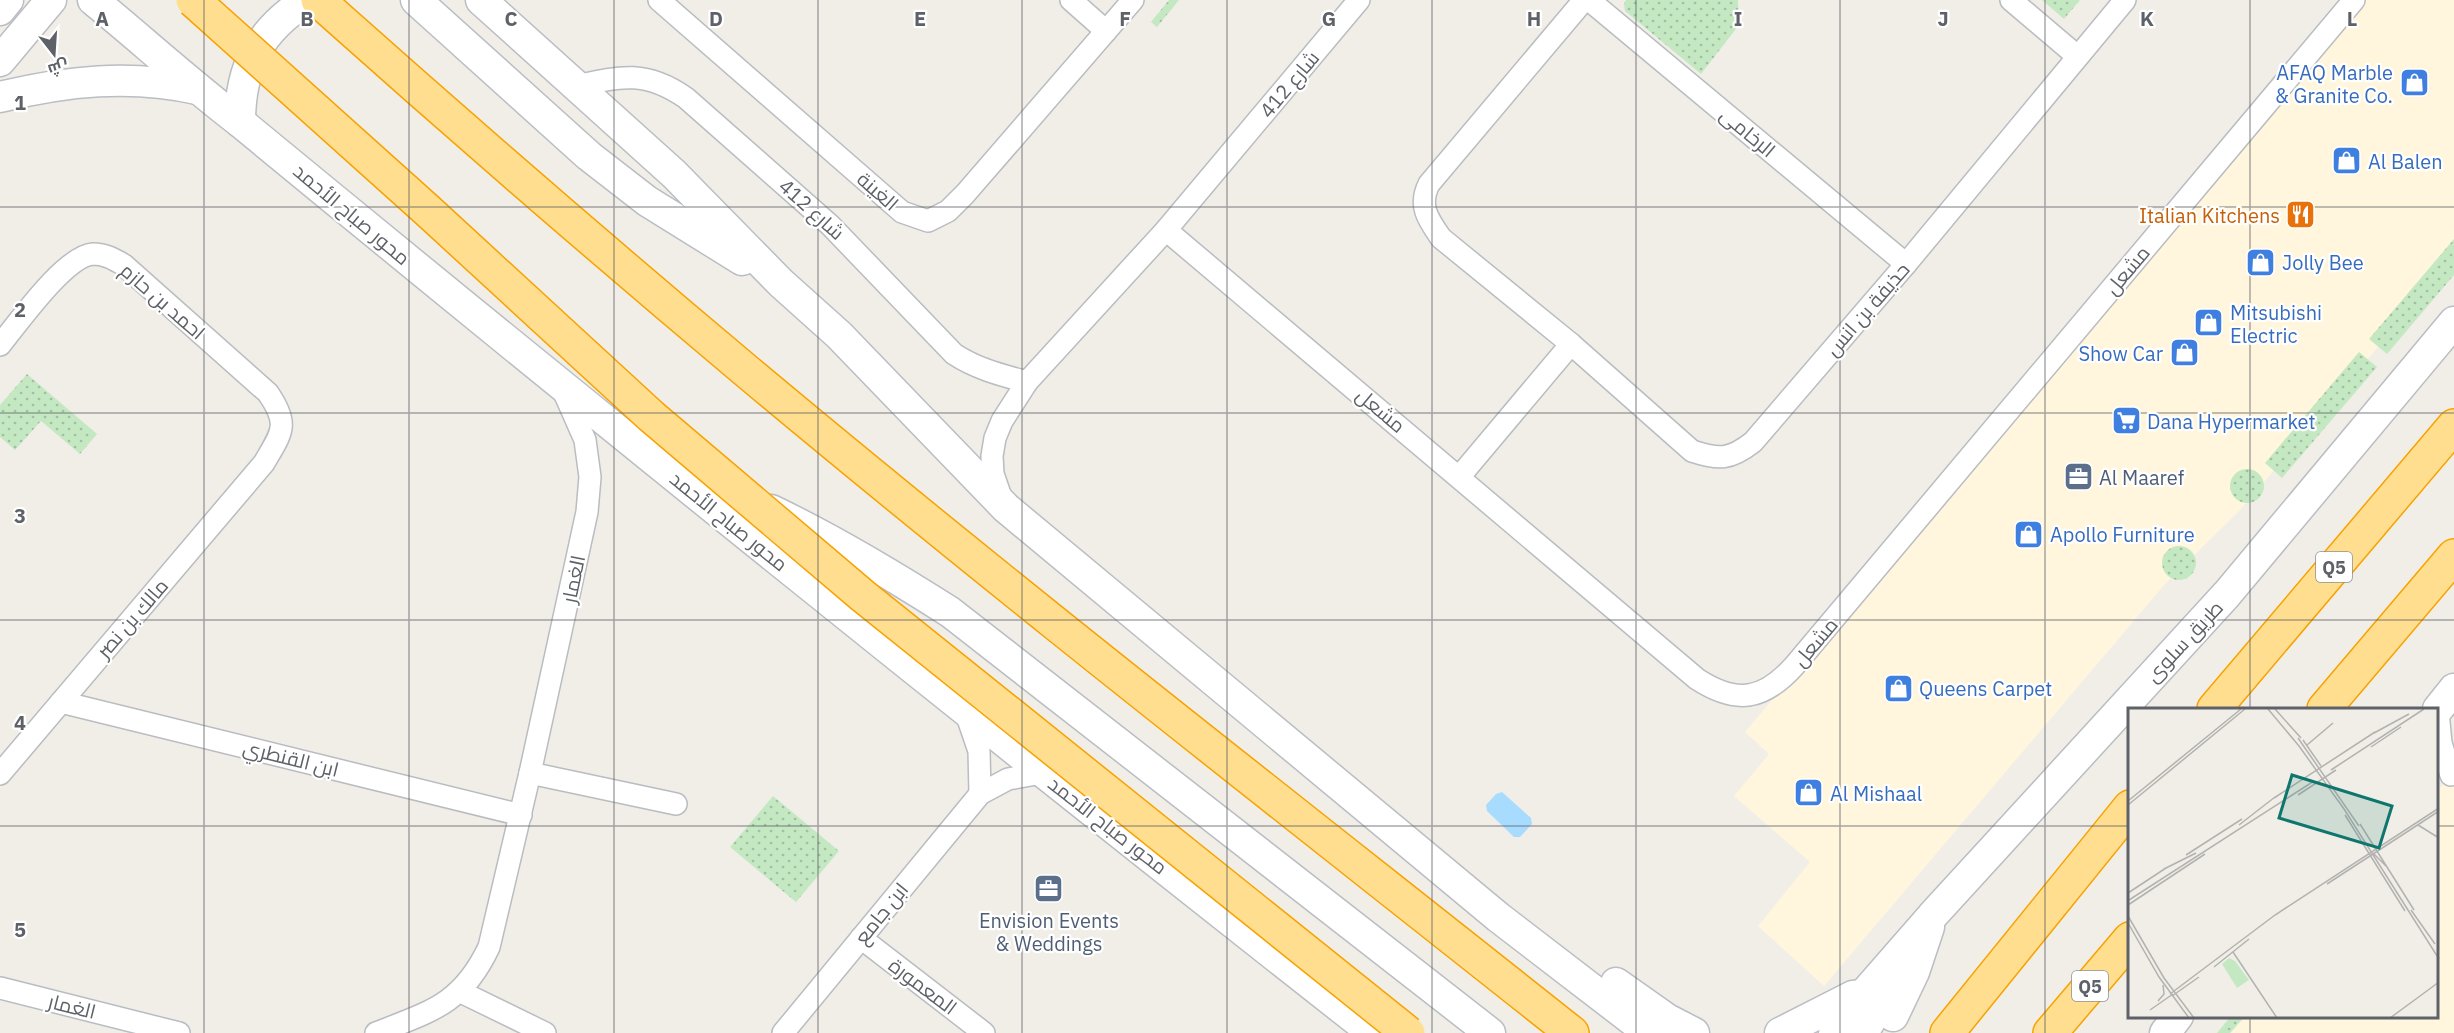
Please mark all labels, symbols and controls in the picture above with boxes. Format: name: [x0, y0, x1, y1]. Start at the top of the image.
text: A: [95, 5, 109, 32]
text: B: [300, 5, 314, 32]
text: C: [504, 5, 518, 32]
text: D: [709, 5, 723, 32]
text: E: [914, 5, 926, 32]
text: F: [1119, 5, 1131, 32]
text: G: [1322, 5, 1336, 32]
text: H: [1527, 5, 1541, 32]
text: I: [1734, 5, 1742, 32]
text: J: [1937, 5, 1949, 32]
text: K: [2140, 5, 2154, 32]
text: L: [2347, 5, 2357, 32]
north arrow: [24, 24, 84, 84]
street label: شارع 412: [1253, 45, 1326, 124]
text: ش: [46, 56, 71, 81]
place label: AFAQ Marble & Granite Co.: [2275, 59, 2393, 109]
shop icon: AFAQ Marble & Granite Co.: [2398, 67, 2430, 99]
text: 1: [14, 89, 26, 116]
street label: الرخامى: [1715, 101, 1781, 163]
shop icon: Al Balen: [2331, 145, 2363, 177]
place label: Al Balen: [2368, 148, 2443, 175]
street label: محور صباح الأحمد: [287, 157, 416, 272]
street label: الغينة: [851, 165, 905, 217]
street label: شارع 412: [773, 172, 851, 246]
restaurant icon: Italian Kitchens: [2285, 199, 2317, 231]
place label: Italian Kitchens: [2139, 202, 2280, 229]
street label: مشعل: [2098, 240, 2156, 300]
shop icon: Jolly Bee: [2245, 246, 2277, 278]
place label: Jolly Bee: [2282, 249, 2364, 276]
street label: حذيفة بن انس: [1819, 256, 1915, 362]
street label: احمد بن حازم: [114, 257, 211, 346]
text: 2: [14, 296, 26, 323]
place label: Mitsubishi Electric: [2230, 299, 2322, 349]
shop icon: Mitsubishi Electric: [2193, 307, 2225, 339]
shop icon: Show Car: [2168, 337, 2200, 369]
place label: Show Car: [2078, 340, 2163, 367]
street label: مشعل: [1351, 381, 1411, 439]
supermarket icon: Dana Hypermarket: [2110, 405, 2142, 437]
place label: Dana Hypermarket: [2147, 408, 2316, 435]
office icon: Al Maaref: [2062, 461, 2094, 493]
place label: Al Maaref: [2099, 464, 2185, 491]
street label: محور صباح الأحمد: [664, 465, 794, 578]
text: 3: [14, 502, 26, 529]
shop icon: Apollo Furniture: [2013, 518, 2045, 550]
place label: Apollo Furniture: [2050, 521, 2195, 548]
road number: Q5: [2316, 552, 2352, 582]
street label: الغمار: [555, 553, 591, 606]
street label: مالك بن نصر: [89, 573, 174, 664]
street label: طريق سلوى: [2139, 594, 2229, 688]
street label: مشعل: [1786, 612, 1844, 672]
shop icon: Queens Carpet: [1882, 672, 1914, 704]
place label: Queens Carpet: [1919, 675, 2052, 702]
inset map: [2128, 708, 2439, 1018]
text: 4: [14, 709, 26, 736]
street label: ابن القنطري: [240, 733, 342, 786]
street label: محور صباح الأحمد: [1042, 770, 1173, 881]
shop icon: Al Mishaal: [1793, 777, 1825, 809]
place label: Al Mishaal: [1830, 780, 1922, 807]
office icon: Envision Events & Weddings: [1033, 873, 1065, 905]
street label: ابن جامع: [848, 877, 915, 950]
place label: Envision Events & Weddings: [979, 907, 1119, 957]
text: 5: [14, 916, 26, 943]
street label: المعمورة: [883, 951, 963, 1021]
road number: Q5: [2072, 971, 2108, 1001]
street label: الغمار: [44, 987, 99, 1025]

